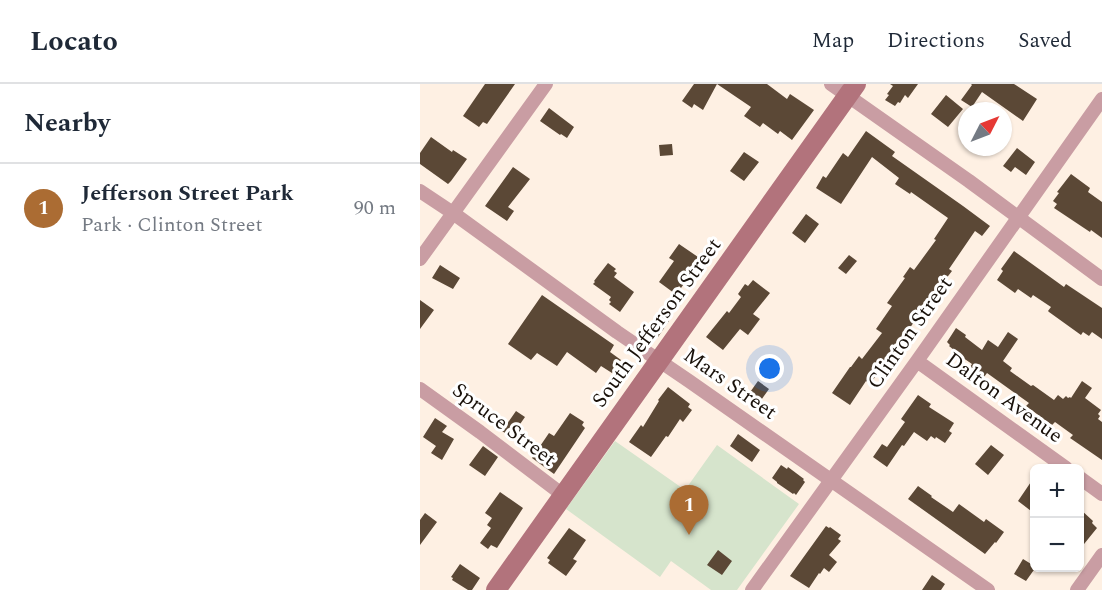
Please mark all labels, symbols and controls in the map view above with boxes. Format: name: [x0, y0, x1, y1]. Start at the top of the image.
text: Locato: [30, 20, 118, 63]
text: Map: [812, 25, 854, 57]
text: Directions: [887, 25, 985, 57]
text: Saved: [1018, 25, 1072, 57]
north arrow: [958, 102, 1012, 156]
text: Nearby: [24, 103, 110, 143]
text: Jefferson Street Park: [81, 177, 294, 210]
text: 1: [38, 193, 49, 223]
text: 90 m: [354, 193, 396, 223]
text: Park · Clinton Street: [81, 210, 263, 240]
street label: South Jefferson Street: [584, 231, 730, 415]
street label: Clinton Street: [859, 270, 961, 396]
street label: Mars Street: [677, 340, 783, 428]
street label: Dalton Avenue: [939, 344, 1069, 452]
your location: [755, 354, 784, 383]
street label: Spruce Street: [445, 375, 563, 475]
map controls: [1030, 464, 1084, 572]
button: +: [1030, 464, 1084, 518]
pin: 1: [670, 486, 708, 535]
button: −: [1030, 518, 1084, 572]

